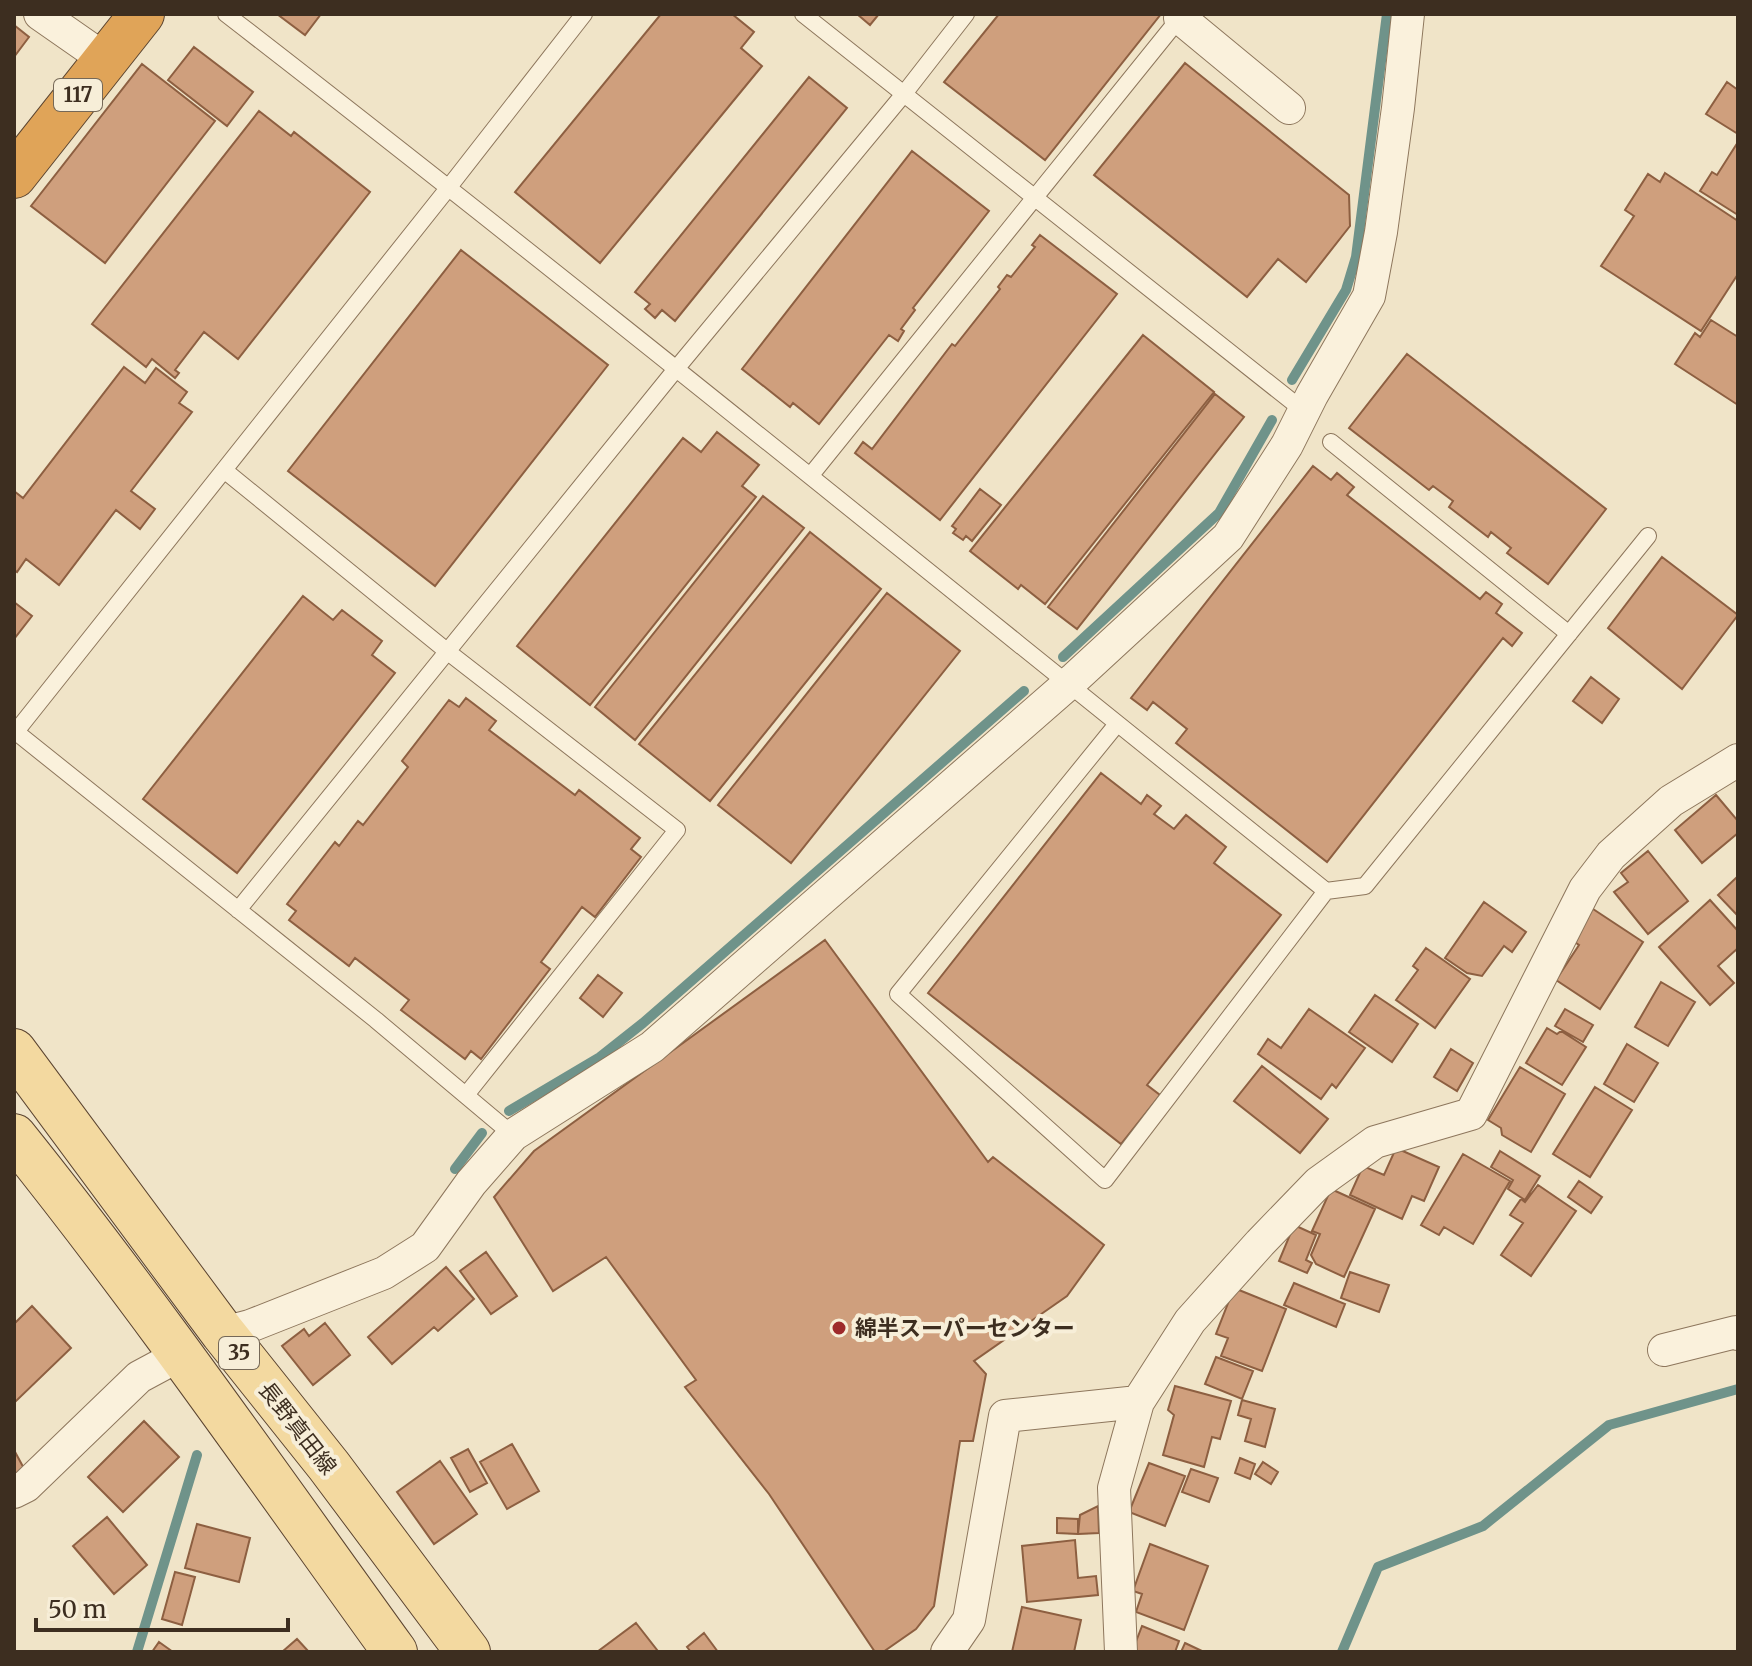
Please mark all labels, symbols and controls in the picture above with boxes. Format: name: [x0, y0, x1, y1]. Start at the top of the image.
road number: 117: [54, 79, 102, 111]
place label: 綿半スーパーセンター: [855, 1314, 1075, 1342]
marker: 綿半スーパーセンター: [830, 1319, 848, 1337]
road number: 35: [219, 1337, 259, 1369]
street label: 長野真田線: [253, 1376, 343, 1480]
scale bar: [36, 1582, 288, 1632]
text: 50 m: [48, 1594, 107, 1625]

